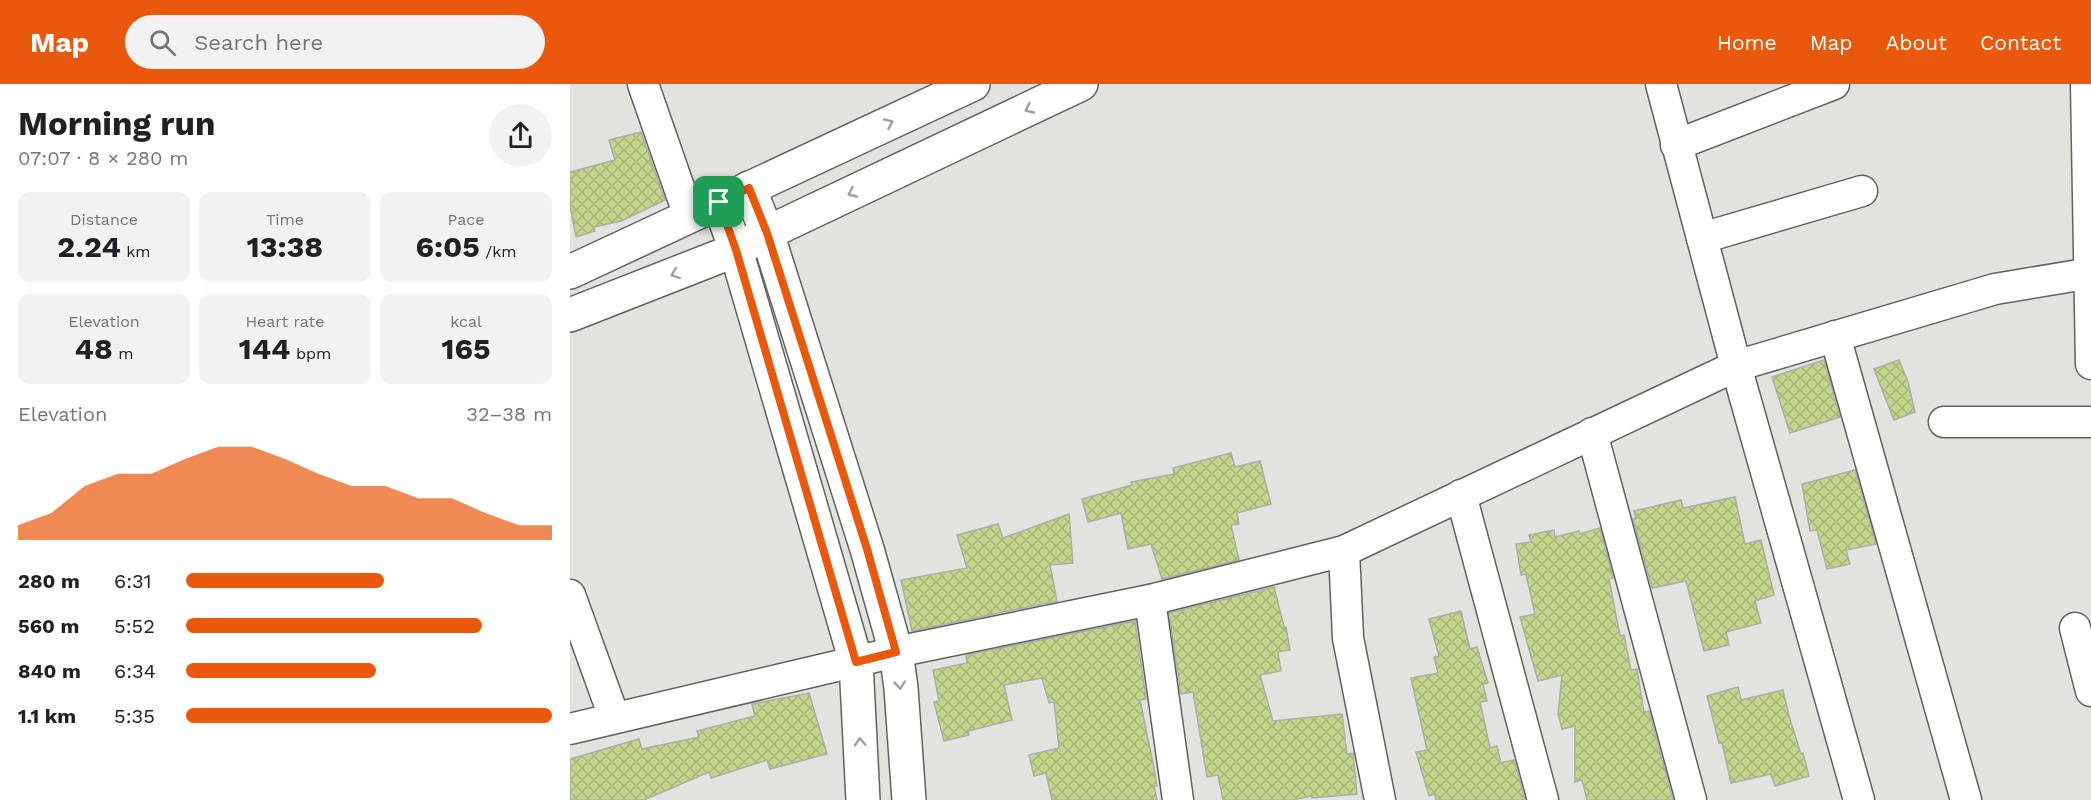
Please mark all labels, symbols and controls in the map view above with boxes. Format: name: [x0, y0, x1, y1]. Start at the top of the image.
search box: [125, 15, 545, 69]
text: Map: [30, 26, 89, 59]
icon: search: [146, 26, 179, 59]
text: Search here: [194, 30, 323, 55]
text: Home: [1717, 30, 1777, 55]
text: Map: [1810, 30, 1853, 55]
text: About: [1886, 30, 1947, 55]
text: Contact: [1980, 30, 2061, 55]
one-way arrow: [1024, 102, 1035, 114]
text: Morning run: [18, 104, 215, 143]
button: share: [489, 104, 552, 167]
one-way arrow: [883, 118, 894, 130]
text: 07:07 · 8 × 280 m: [18, 146, 188, 170]
pin: [693, 176, 744, 227]
icon: arrive: [702, 185, 735, 218]
one-way arrow: [848, 185, 859, 197]
text: Distance: [70, 210, 138, 229]
text: Time: [266, 210, 304, 229]
text: Pace: [447, 210, 485, 229]
text: 2.24: [57, 229, 121, 264]
text: 13:38: [247, 229, 323, 264]
text: 6:05: [416, 229, 480, 264]
text: km: [121, 242, 151, 261]
text: /km: [480, 242, 516, 261]
one-way arrow: [671, 267, 682, 279]
text: Elevation: [68, 312, 140, 331]
text: Heart rate: [245, 312, 325, 331]
text: kcal: [450, 312, 482, 331]
text: 48: [75, 331, 113, 366]
text: 144: [239, 331, 290, 366]
text: 165: [442, 331, 490, 366]
text: m: [113, 344, 133, 363]
text: bpm: [290, 344, 331, 363]
text: Elevation: [18, 402, 107, 426]
text: 32–38 m: [466, 402, 552, 426]
text: 280 m: [18, 569, 80, 593]
text: 6:31: [114, 569, 152, 593]
text: 560 m: [18, 614, 79, 638]
text: 5:52: [114, 614, 155, 638]
text: 840 m: [18, 659, 81, 683]
text: 6:34: [114, 659, 156, 683]
one-way arrow: [893, 681, 906, 690]
text: 1.1 km: [18, 704, 76, 728]
text: 5:35: [114, 704, 155, 728]
one-way arrow: [854, 737, 867, 746]

